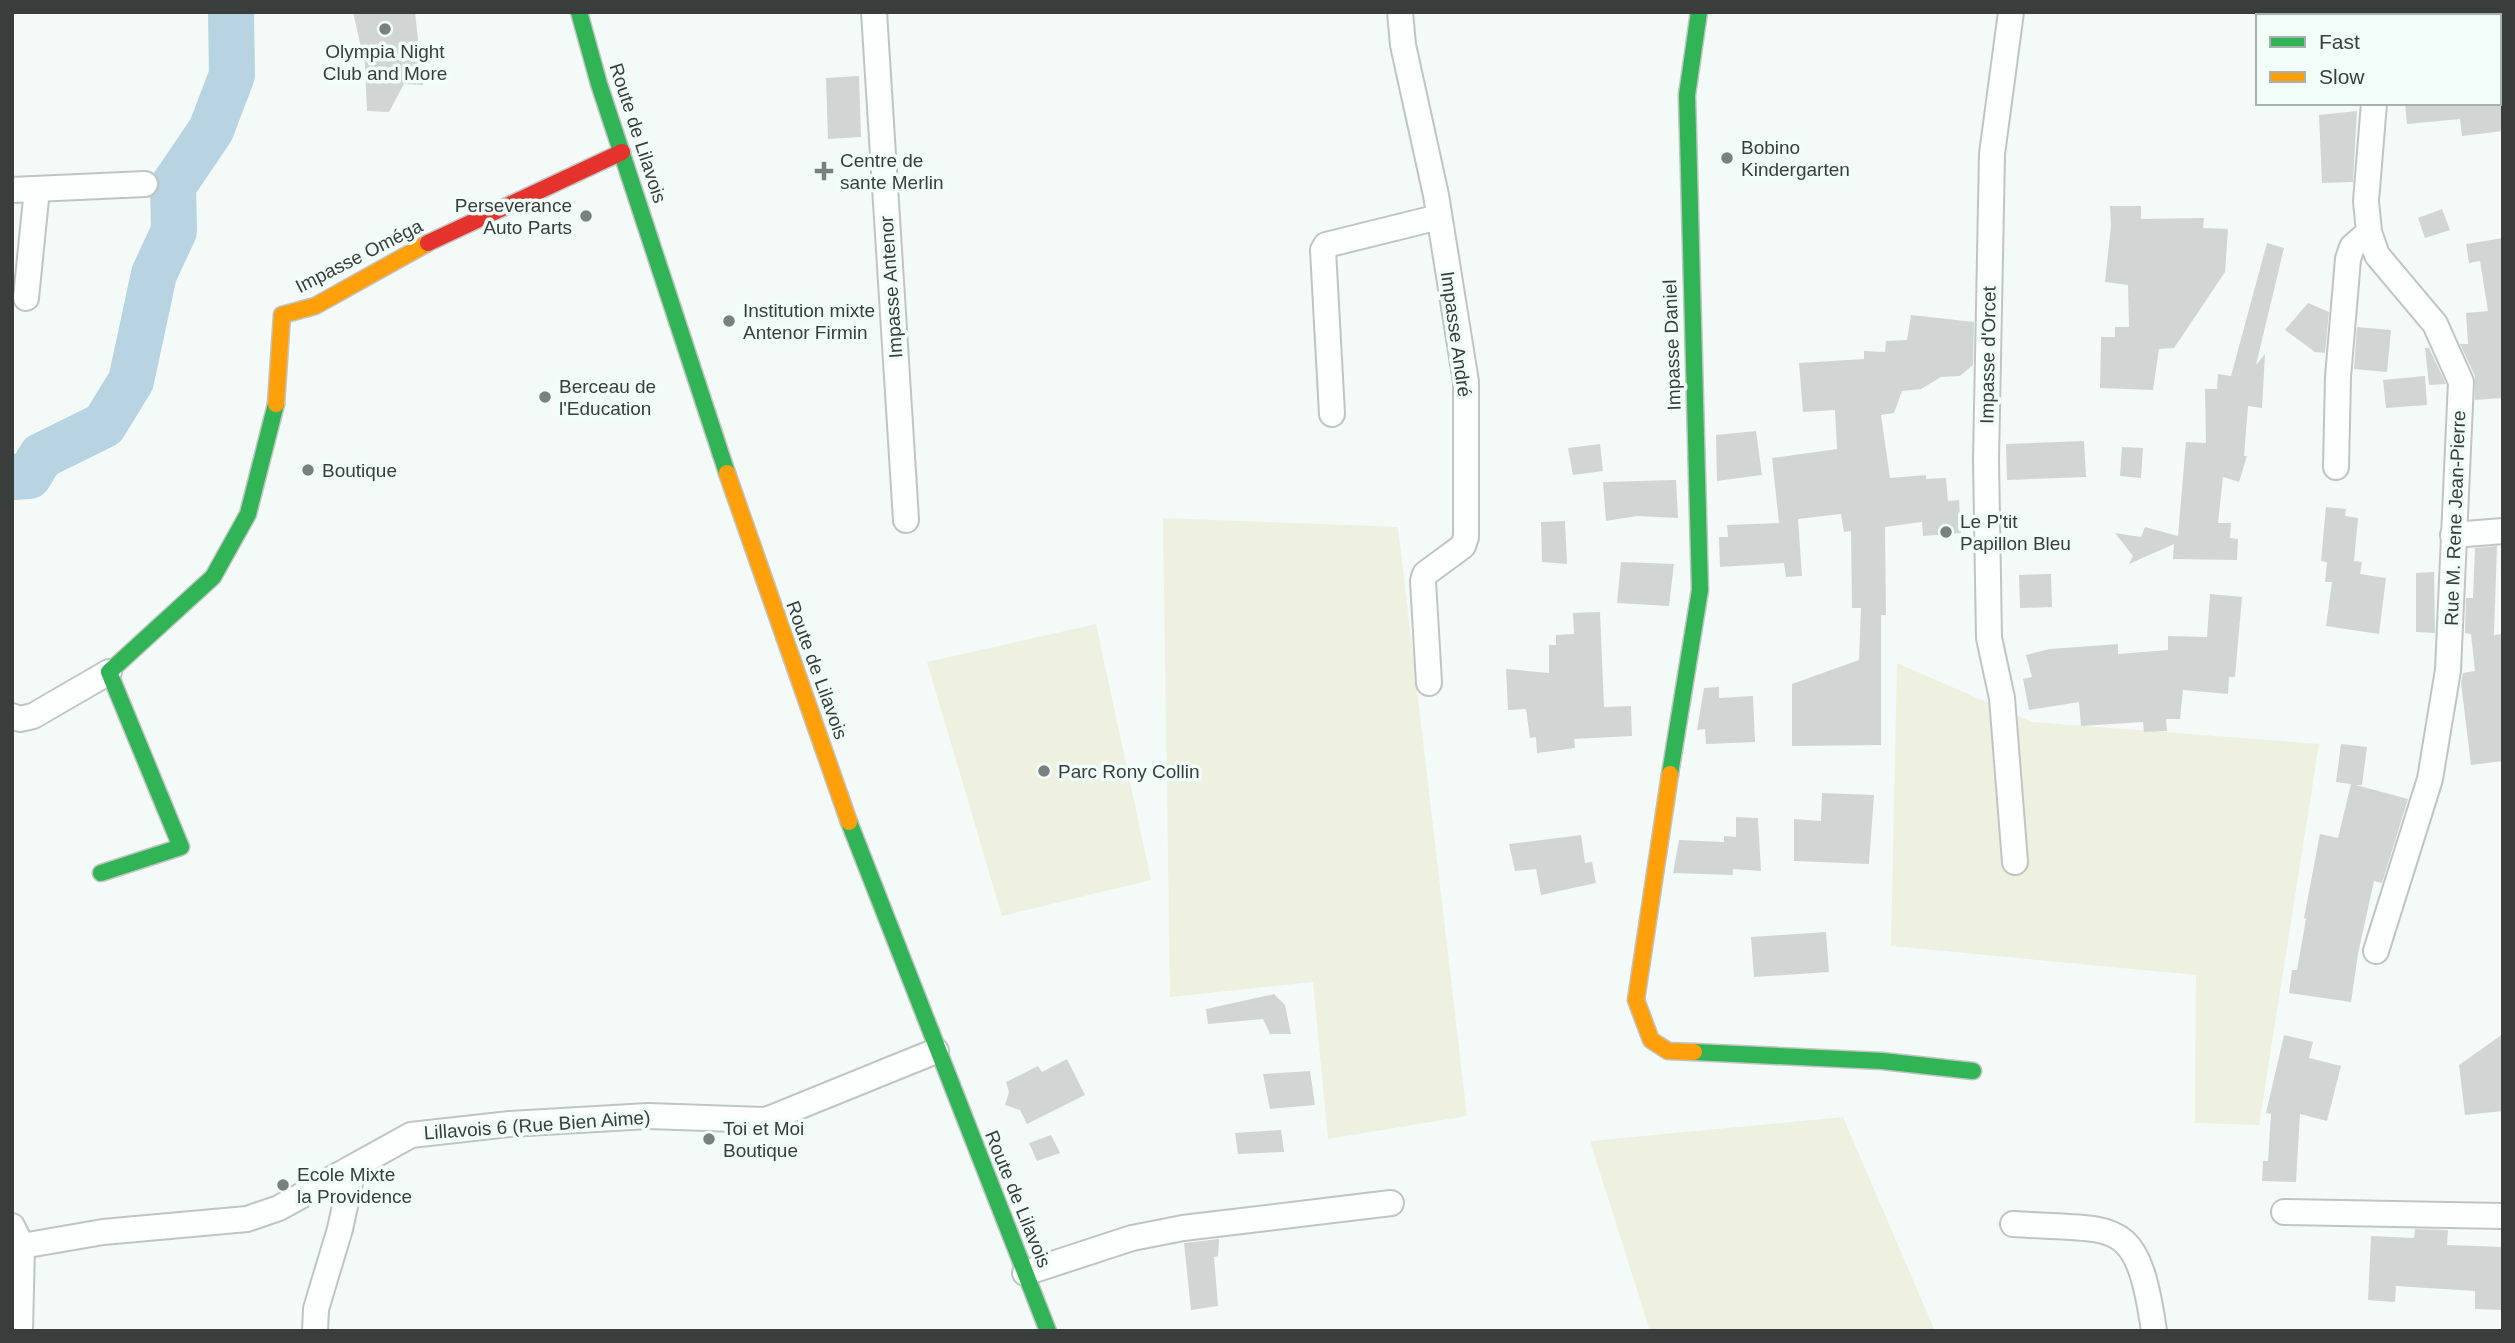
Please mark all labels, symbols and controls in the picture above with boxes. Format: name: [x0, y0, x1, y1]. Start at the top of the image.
legend: [2256, 14, 2501, 105]
marker: Olympia Night Club and More: [377, 21, 393, 37]
text: Fast: [2319, 30, 2360, 53]
place label: Olympia Night Club and More: [323, 41, 447, 84]
street label: Route de Lilavois: [605, 60, 671, 206]
text: Slow: [2319, 65, 2365, 88]
place label: Bobino Kindergarten: [1741, 137, 1850, 180]
place label: Centre de sante Merlin: [840, 150, 944, 193]
marker: Bobino Kindergarten: [1719, 150, 1735, 166]
marker: Centre de sante Merlin: [814, 161, 834, 181]
place label: Perseverance Auto Parts: [455, 195, 572, 238]
marker: Perseverance Auto Parts: [578, 208, 594, 224]
street label: Impasse Antenor: [876, 214, 906, 359]
street label: Impasse Oméga: [292, 215, 426, 297]
street label: Impasse André: [1437, 270, 1475, 398]
street label: Impasse Daniel: [1659, 279, 1685, 411]
street label: Impasse d'Orcet: [1976, 285, 2000, 424]
place label: Institution mixte Antenor Firmin: [743, 300, 875, 343]
marker: Institution mixte Antenor Firmin: [721, 313, 737, 329]
place label: Berceau de l'Education: [559, 376, 656, 419]
marker: Berceau de l'Education: [537, 389, 553, 405]
street label: Rue M. Rene Jean-Pierre: [2441, 410, 2469, 626]
place label: Boutique: [322, 460, 397, 481]
marker: Boutique: [300, 462, 316, 478]
place label: Le P'tit Papillon Bleu: [1960, 511, 2071, 554]
marker: Le P'tit Papillon Bleu: [1938, 524, 1954, 540]
street label: Route de Lilavois: [782, 598, 852, 742]
place label: Parc Rony Collin: [1058, 761, 1200, 782]
marker: Parc Rony Collin: [1036, 763, 1052, 779]
street label: Lillavois 6 (Rue Bien Aime): [423, 1107, 651, 1143]
place label: Toi et Moi Boutique: [723, 1118, 804, 1161]
street label: Route de Lilavois: [981, 1127, 1055, 1271]
marker: Toi et Moi Boutique: [701, 1131, 717, 1147]
place label: Ecole Mixte la Providence: [297, 1164, 412, 1207]
marker: Ecole Mixte la Providence: [275, 1177, 291, 1193]

